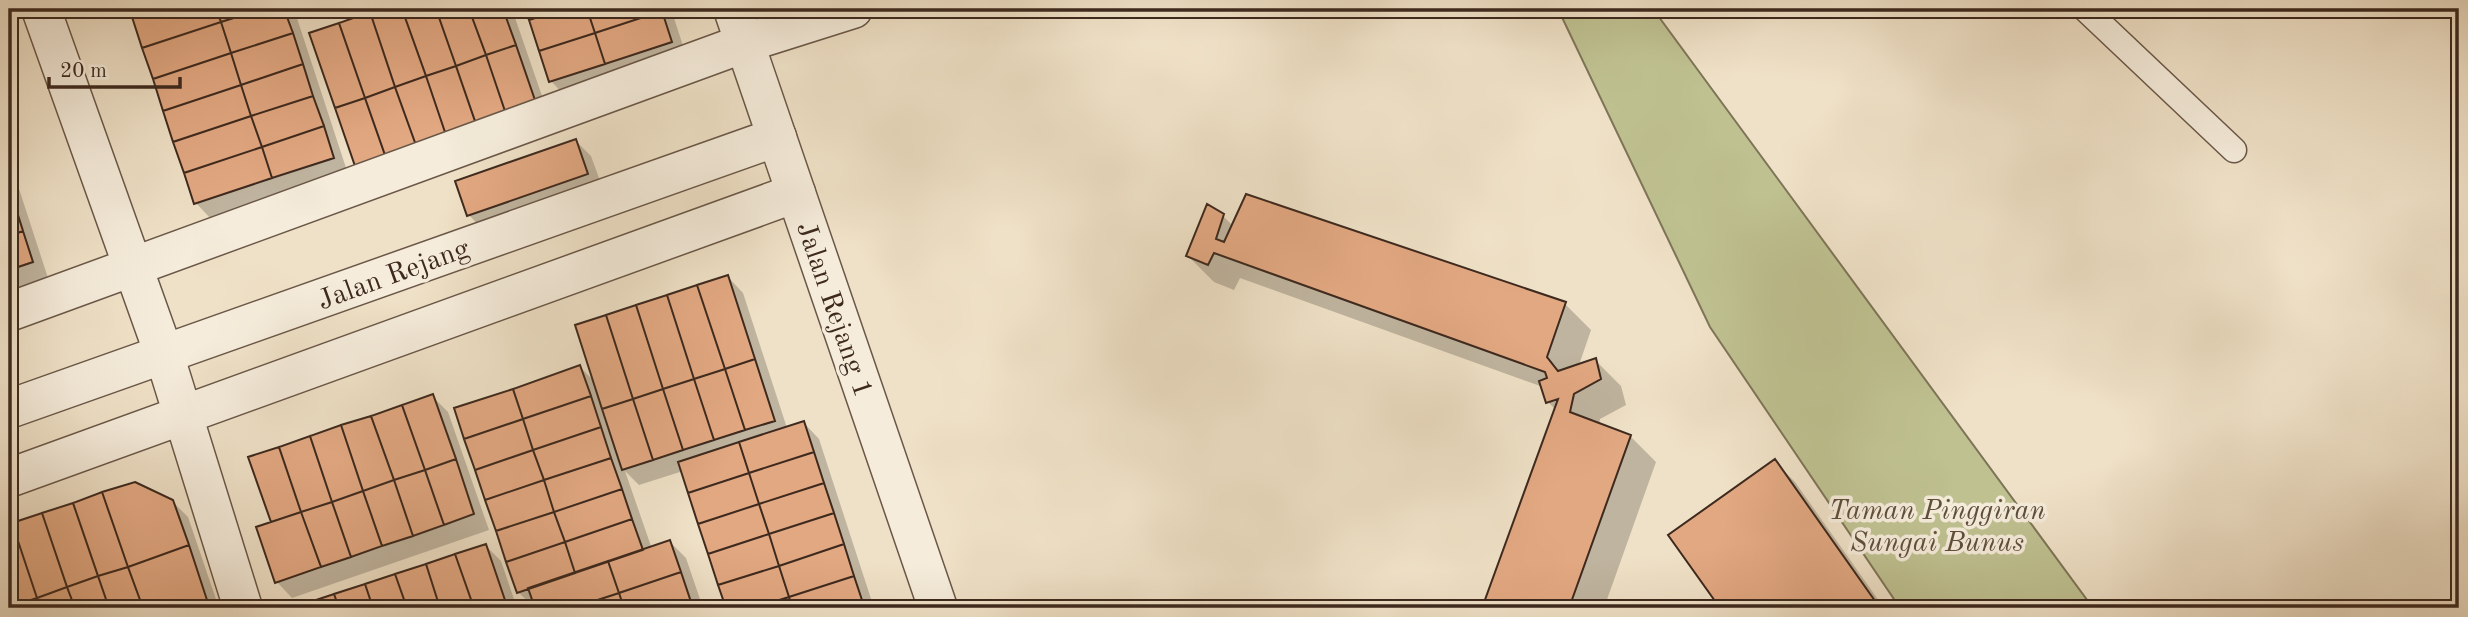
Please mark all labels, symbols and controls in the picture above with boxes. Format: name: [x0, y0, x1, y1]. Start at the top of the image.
scale bar: [49, 46, 180, 90]
text: 20 m: [60, 61, 107, 82]
street label: Jalan Rejang 1: [790, 219, 876, 401]
street label: Jalan Rejang: [314, 235, 474, 316]
park label: Taman Pinggiran Sungai Bunus: [1829, 498, 2045, 558]

